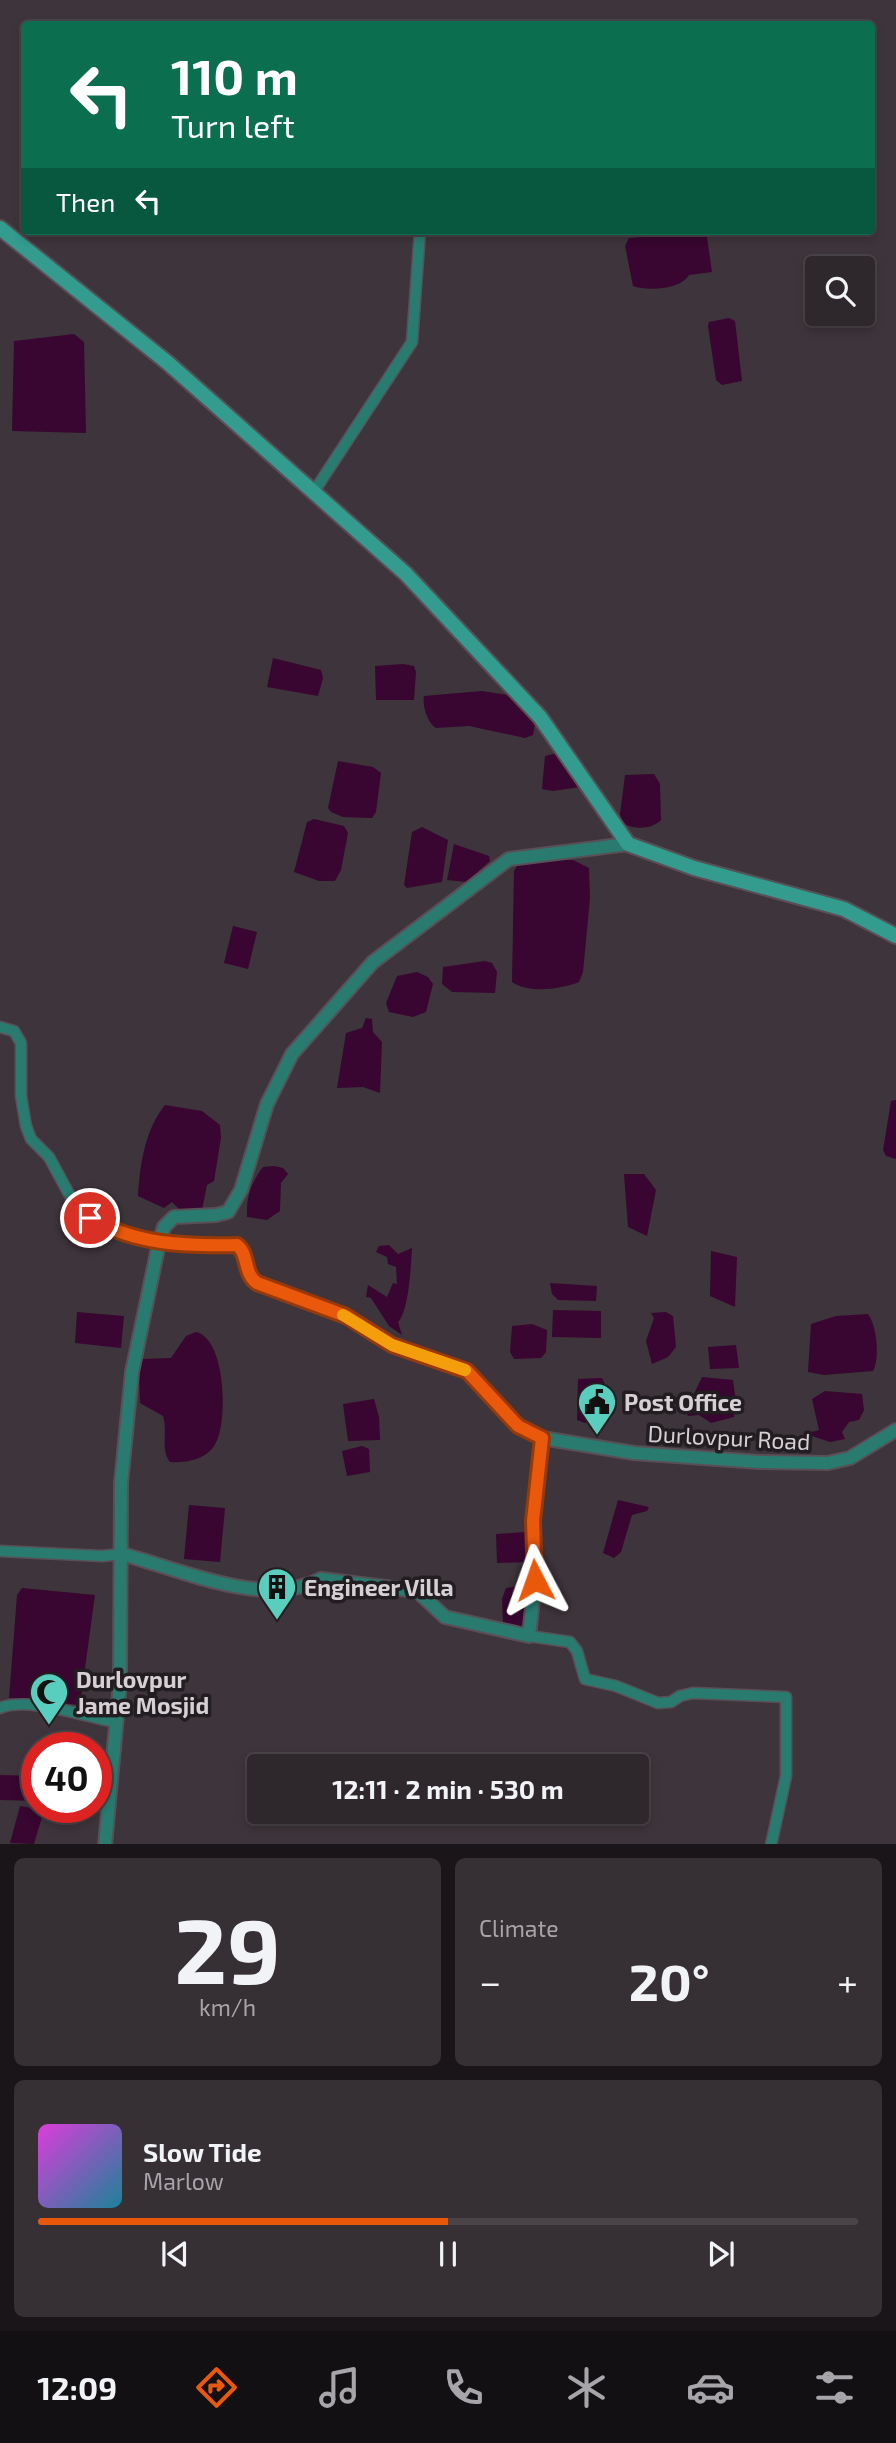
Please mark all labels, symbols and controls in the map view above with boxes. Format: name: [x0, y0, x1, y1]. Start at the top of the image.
text: 110 m: [171, 46, 298, 105]
icon: left: [56, 49, 147, 140]
text: Turn left: [171, 106, 295, 144]
icon: left: [129, 182, 167, 220]
text: Then: [56, 186, 115, 217]
map controls: [805, 256, 875, 326]
button: search: [805, 256, 875, 326]
pin: [60, 1188, 120, 1248]
icon: arrive: [71, 1199, 109, 1237]
public building icon: Post Office: [576, 1381, 618, 1436]
place label: Post Office: [624, 1388, 742, 1416]
street label: Durlovpur Road: [647, 1419, 811, 1455]
position arrow: [498, 1543, 572, 1617]
building icon: Engineer Villa: [256, 1566, 298, 1621]
place label: Engineer Villa: [304, 1573, 454, 1601]
place label: Durlovpur Jame Mosjid: [76, 1665, 209, 1719]
mosque icon: Durlovpur Jame Mosjid: [28, 1671, 70, 1726]
speed limit sign: 40: [21, 1732, 112, 1823]
text: 12:11 · 2 min · 530 m: [332, 1773, 564, 1804]
text: 29: [174, 1893, 281, 2002]
text: Climate: [479, 1914, 559, 1942]
text: 20°: [629, 1949, 710, 2011]
text: −: [479, 1958, 501, 2004]
text: +: [837, 1958, 858, 2004]
text: km/h: [199, 1993, 256, 2021]
text: Slow Tide: [143, 2136, 262, 2167]
text: Marlow: [143, 2167, 224, 2195]
icon: previous: [156, 2235, 194, 2273]
icon: pause: [429, 2235, 467, 2273]
icon: next: [702, 2235, 740, 2273]
icon: directions: [192, 2363, 241, 2412]
icon: music: [315, 2363, 364, 2412]
icon: phone: [439, 2363, 488, 2412]
icon: climate: [562, 2363, 611, 2412]
icon: car: [686, 2363, 735, 2412]
icon: filters: [810, 2363, 859, 2412]
text: 12:09: [37, 2368, 117, 2406]

